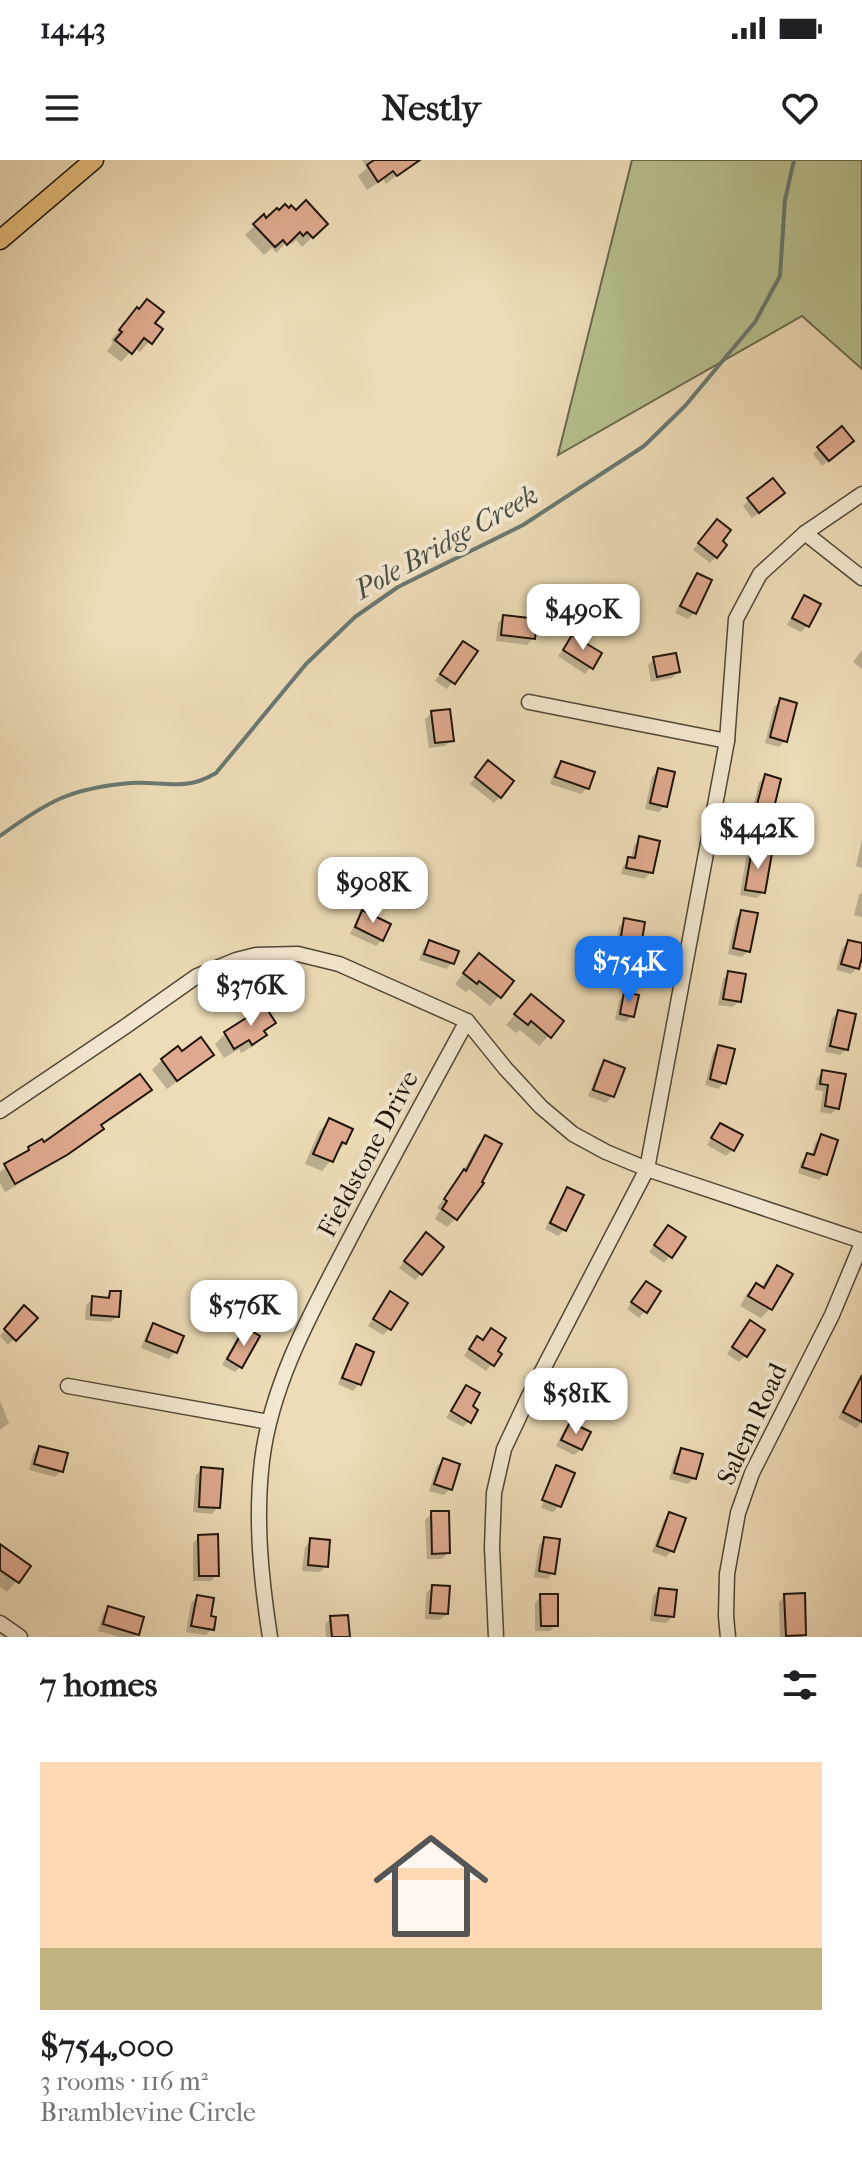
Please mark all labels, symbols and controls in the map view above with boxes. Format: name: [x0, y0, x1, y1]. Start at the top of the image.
text: 14:43: [40, 11, 106, 46]
icon: menu: [40, 86, 84, 130]
icon: heart: [778, 86, 822, 130]
text: Nestly: [382, 87, 481, 129]
water label: Pole Bridge Creek: [347, 478, 543, 607]
pin: $490K: [527, 584, 639, 652]
text: $490K: [545, 594, 621, 625]
pin: $442K: [702, 803, 814, 871]
text: $442K: [719, 813, 797, 844]
pin: $908K: [317, 857, 429, 925]
text: $908K: [336, 867, 410, 898]
pin: $754K: [573, 936, 685, 1004]
text: $754K: [593, 946, 665, 977]
pin: $376K: [195, 960, 307, 1028]
text: $376K: [216, 970, 286, 1001]
street label: Fieldstone Drive: [311, 1065, 425, 1243]
pin: $576K: [188, 1280, 300, 1348]
text: $576K: [208, 1290, 280, 1321]
street label: Salem Road: [710, 1358, 794, 1490]
pin: $581K: [520, 1368, 632, 1436]
text: $581K: [543, 1378, 609, 1409]
icon: filters: [778, 1663, 822, 1707]
text: 7 homes: [40, 1665, 157, 1705]
icon: home: [359, 1814, 503, 1958]
text: $754,000: [40, 2026, 174, 2066]
text: 3 rooms · 116 m²: [40, 2066, 208, 2097]
text: Bramblevine Circle: [40, 2097, 256, 2128]

